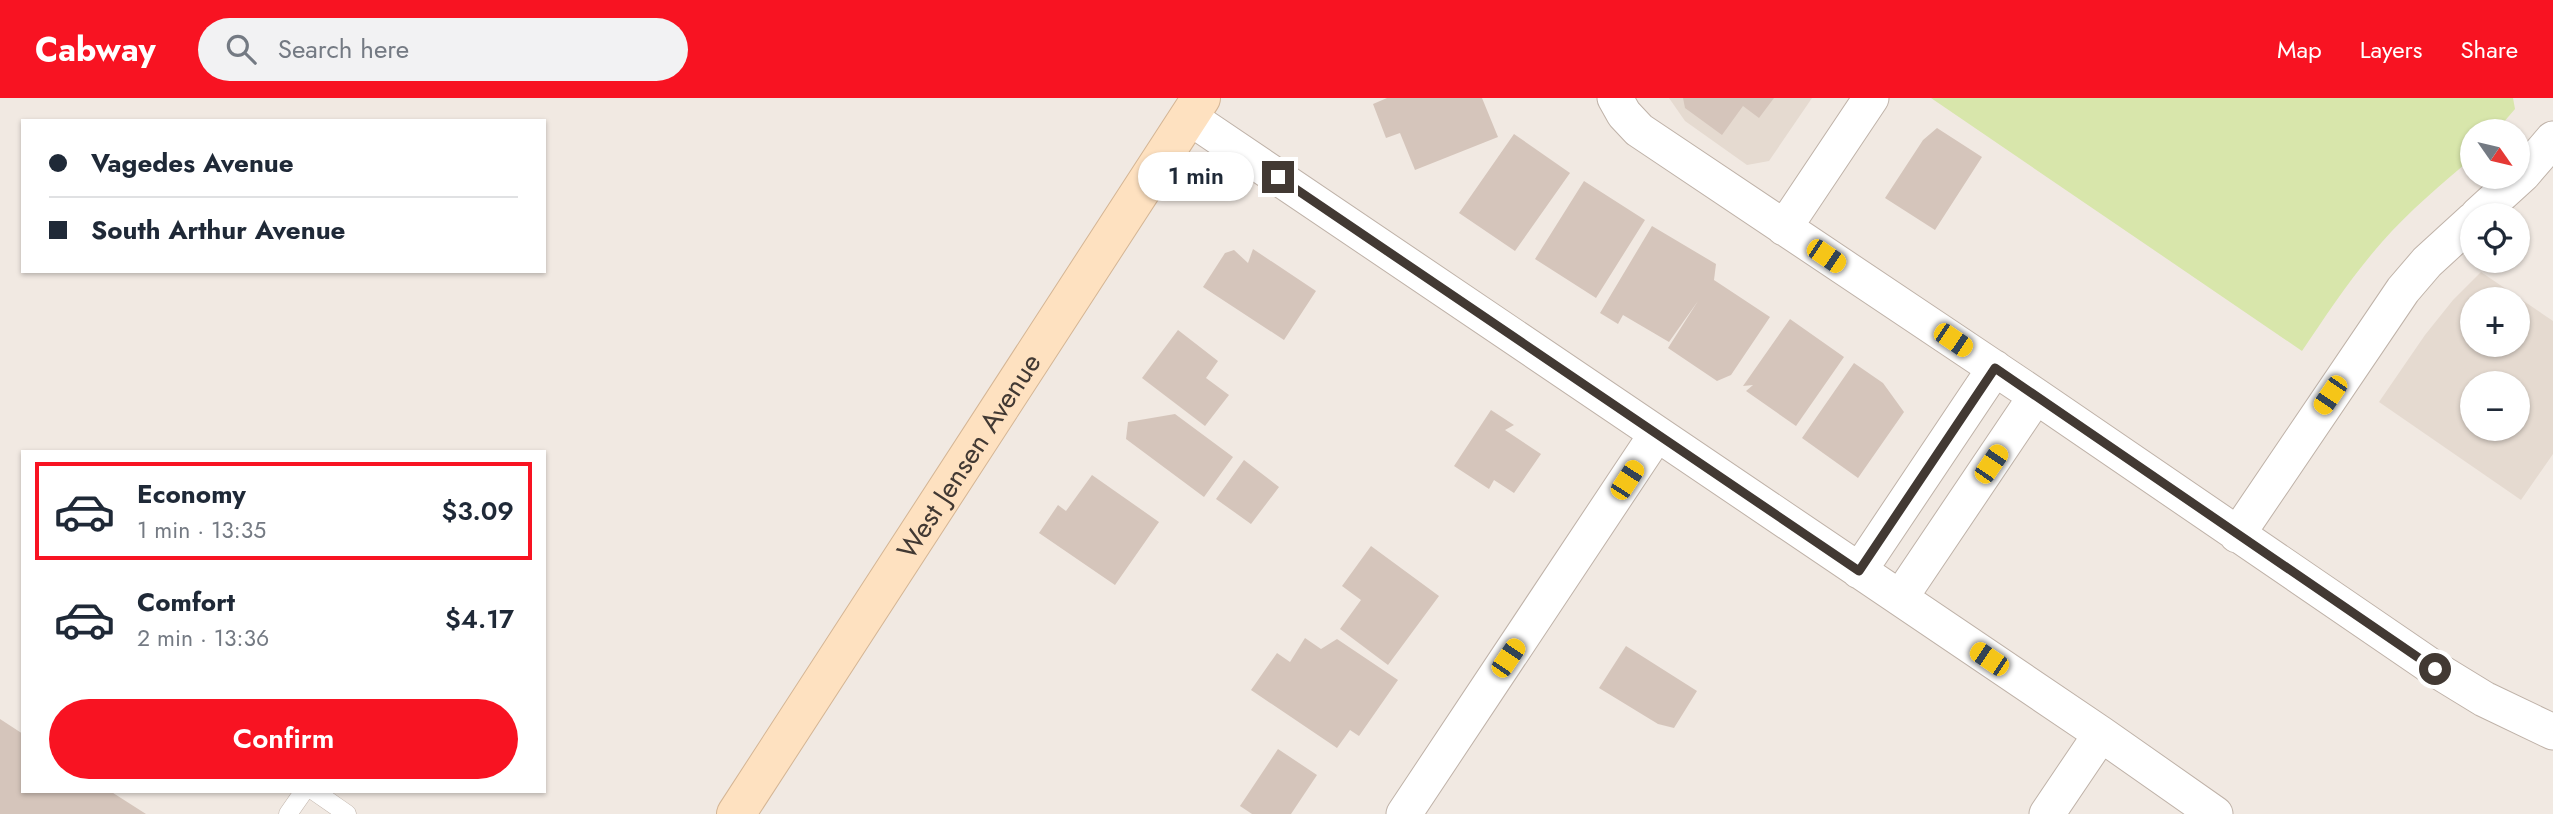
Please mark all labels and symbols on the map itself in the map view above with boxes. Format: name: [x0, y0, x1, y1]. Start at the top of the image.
north arrow: [2460, 119, 2530, 189]
callout: 1 min: [1138, 153, 1254, 202]
route end: [1262, 161, 1294, 193]
car: [1803, 236, 1850, 276]
car: [1930, 320, 1977, 360]
street label: West Jensen Avenue: [886, 345, 1051, 567]
car: [2310, 372, 2351, 418]
car: [1971, 441, 2012, 487]
car: [1607, 457, 1648, 503]
car: [1488, 635, 1529, 681]
car: [1966, 639, 2013, 679]
route start: [2419, 653, 2451, 685]

